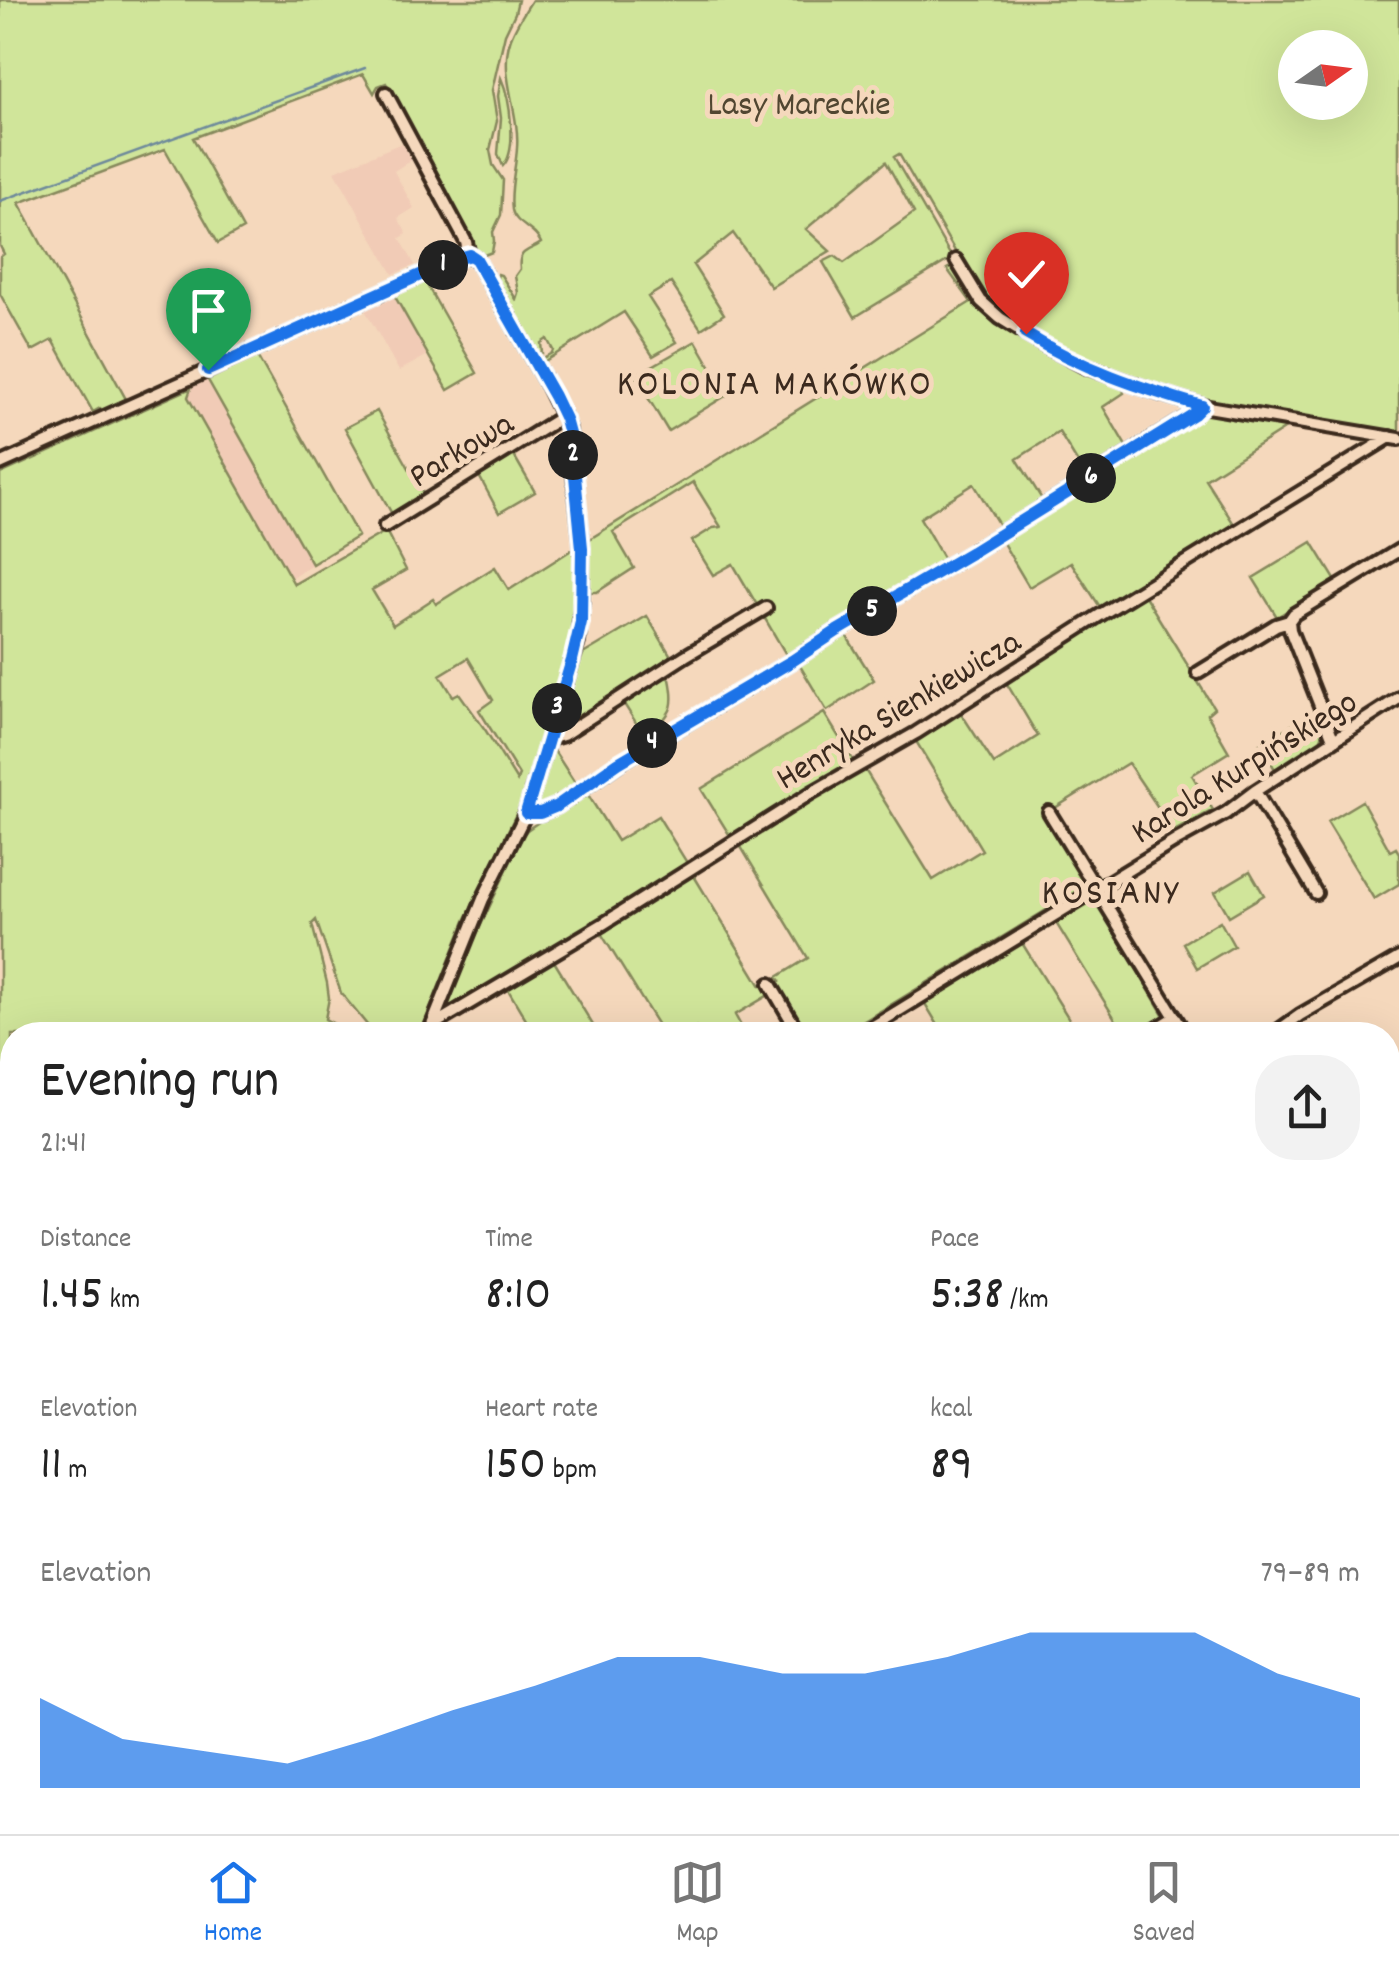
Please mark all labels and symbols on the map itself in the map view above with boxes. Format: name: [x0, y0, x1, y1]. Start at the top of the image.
north arrow: [1278, 30, 1368, 120]
park label: Lasy Mareckie: [707, 82, 891, 132]
pin: [984, 232, 1069, 335]
pin: 1: [418, 240, 468, 290]
pin: [166, 268, 251, 371]
district label: KOLONIA MAKÓWKO: [617, 359, 933, 414]
street label: Parkowa: [401, 401, 525, 503]
pin: 2: [548, 430, 598, 480]
pin: 6: [1066, 453, 1116, 503]
pin: 5: [847, 586, 897, 636]
street label: Henryka Sienkiewicza: [768, 619, 1032, 805]
street label: Karola Kurpińskiego: [1123, 680, 1369, 859]
pin: 3: [532, 683, 582, 733]
pin: 4: [627, 718, 677, 768]
district label: KOSIANY: [1042, 868, 1180, 923]

